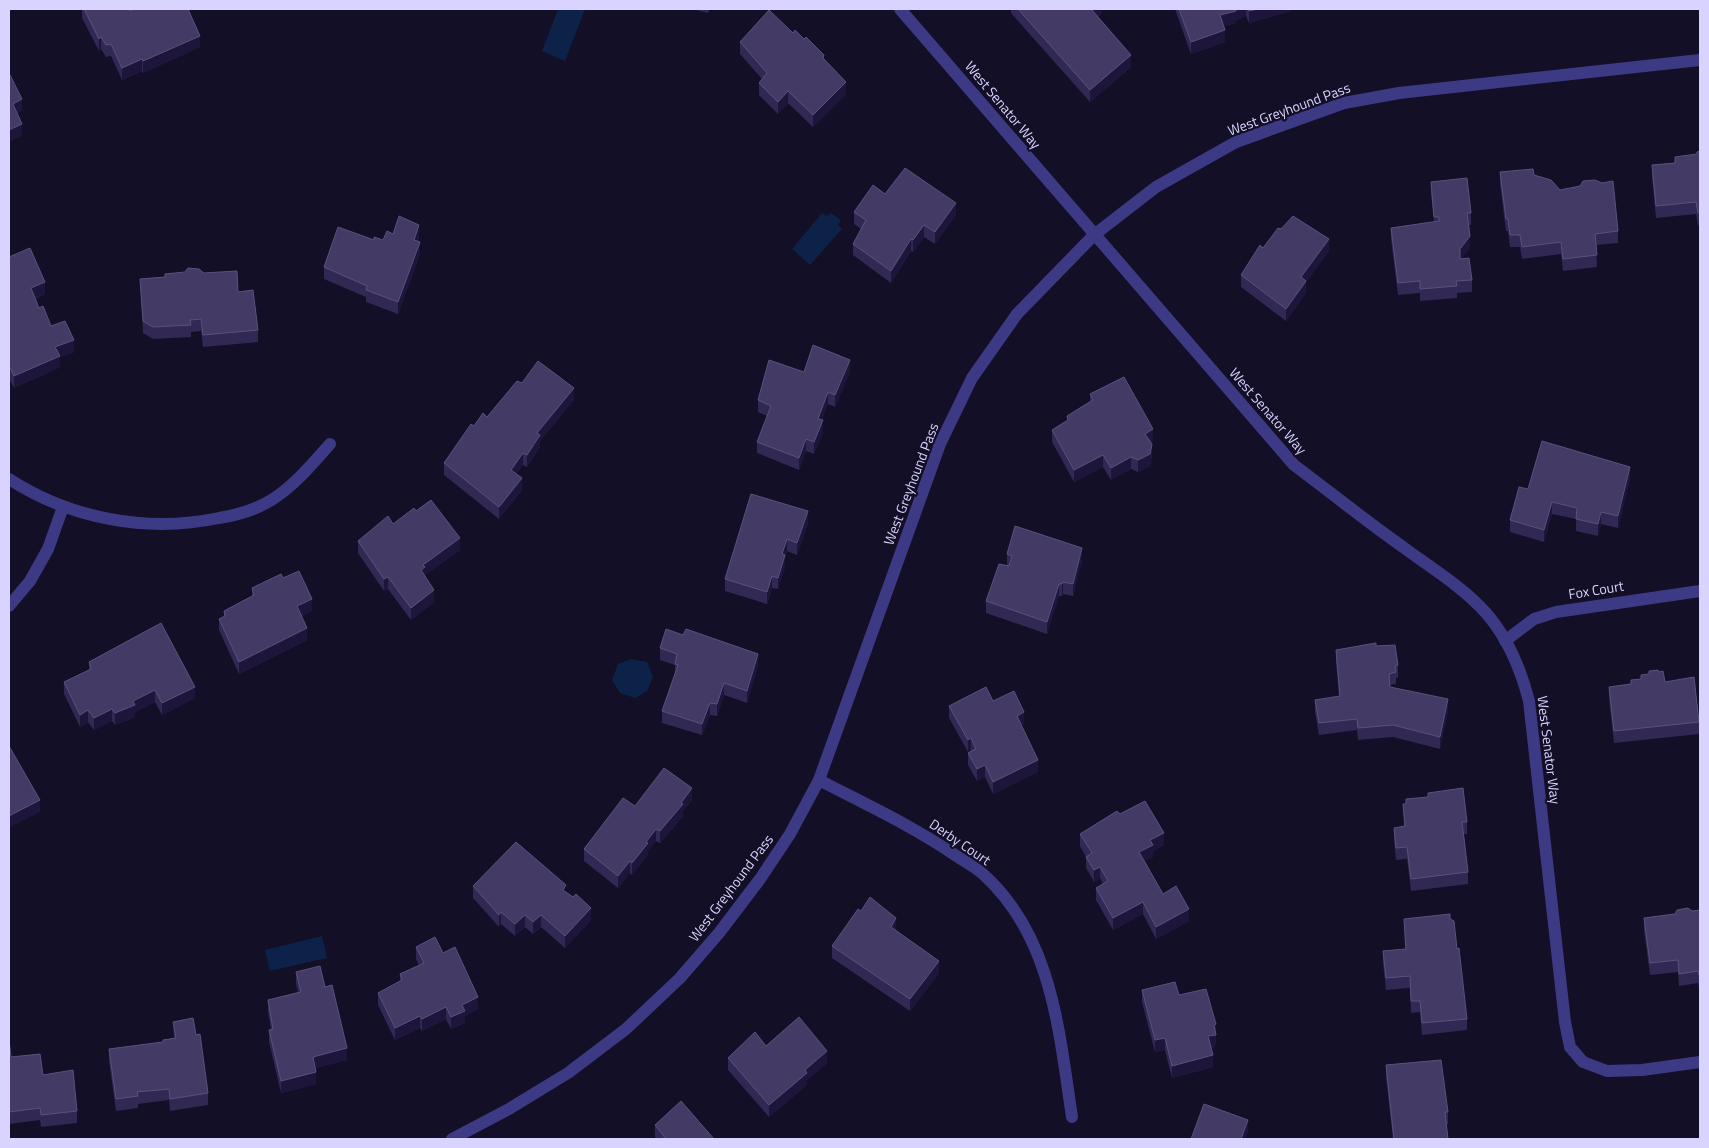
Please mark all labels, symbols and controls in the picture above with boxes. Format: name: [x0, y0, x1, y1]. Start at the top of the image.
street label: West Senator Way: [960, 56, 1047, 153]
street label: West Greyhound Pass: [1224, 77, 1353, 141]
street label: West Senator Way: [1225, 363, 1312, 459]
street label: West Greyhound Pass: [878, 420, 944, 548]
street label: Fox Court: [1567, 575, 1625, 604]
street label: West Senator Way: [1532, 695, 1567, 806]
street label: Derby Court: [925, 813, 995, 870]
street label: West Greyhound Pass: [683, 830, 778, 946]

